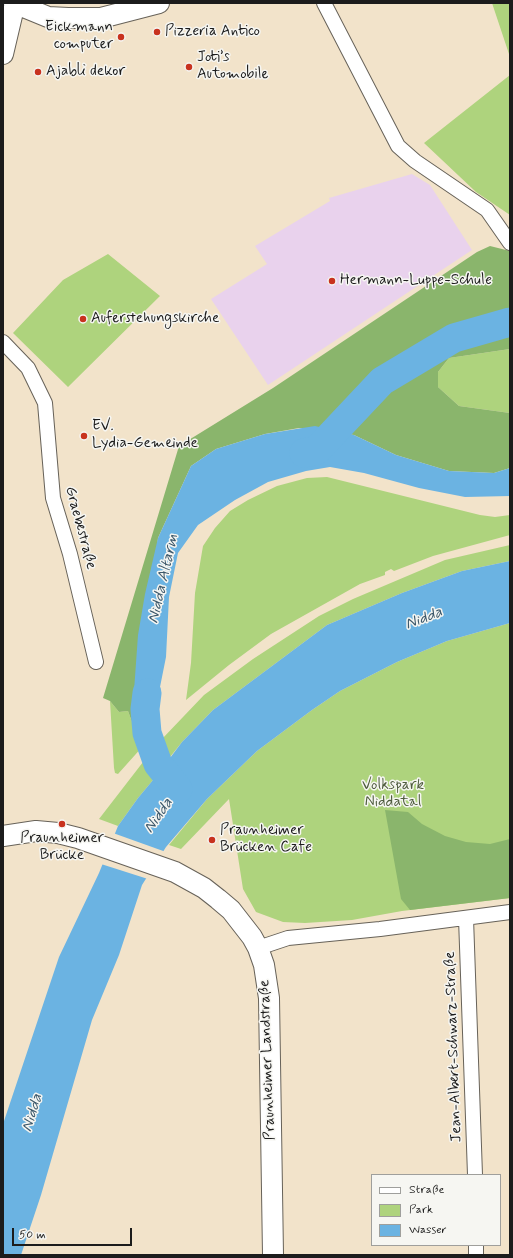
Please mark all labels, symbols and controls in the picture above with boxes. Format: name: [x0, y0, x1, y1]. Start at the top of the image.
place label: Eickmann computer: [45, 19, 113, 54]
place label: Pizzeria Antico: [165, 23, 260, 41]
marker: Pizzeria Antico: [152, 27, 162, 37]
marker: Eickmann computer: [116, 32, 126, 42]
place label: Joti’s Automobile: [197, 49, 269, 84]
marker: Joti’s Automobile: [184, 62, 194, 72]
place label: Ajabli dekor: [46, 63, 125, 81]
marker: Ajabli dekor: [33, 67, 43, 77]
place label: Hermann-Luppe-Schule: [340, 272, 492, 290]
marker: Hermann-Luppe-Schule: [327, 276, 337, 286]
place label: Auferstehungskirche: [91, 310, 219, 328]
marker: Auferstehungskirche: [78, 314, 88, 324]
place label: EV. Lydia-Gemeinde: [92, 418, 198, 453]
marker: EV. Lydia-Gemeinde: [79, 431, 89, 441]
street label: Graebestraße: [60, 485, 100, 571]
water label: Nidda Altarm: [144, 533, 184, 625]
water label: Nidda: [403, 603, 445, 635]
park label: Volkspark Niddatal: [362, 777, 424, 812]
water label: Nidda: [140, 795, 178, 837]
marker: Praunheimer Brücke: [57, 819, 67, 829]
place label: Praunheimer Brücken Cafe: [220, 822, 312, 857]
place label: Praunheimer Brücke: [20, 830, 104, 865]
marker: Praunheimer Brücken Cafe: [207, 835, 217, 845]
street label: Jean-Albert-Schwarz-Straße: [442, 951, 466, 1143]
street label: Praunheimer Landstraße: [256, 979, 280, 1141]
water label: Nidda: [18, 1092, 48, 1134]
legend: [371, 1174, 501, 1246]
text: Straße: [409, 1182, 444, 1198]
text: Park: [409, 1202, 433, 1218]
scale bar: [14, 1220, 134, 1246]
text: Wasser: [409, 1222, 447, 1238]
text: 50 m: [19, 1227, 46, 1243]

